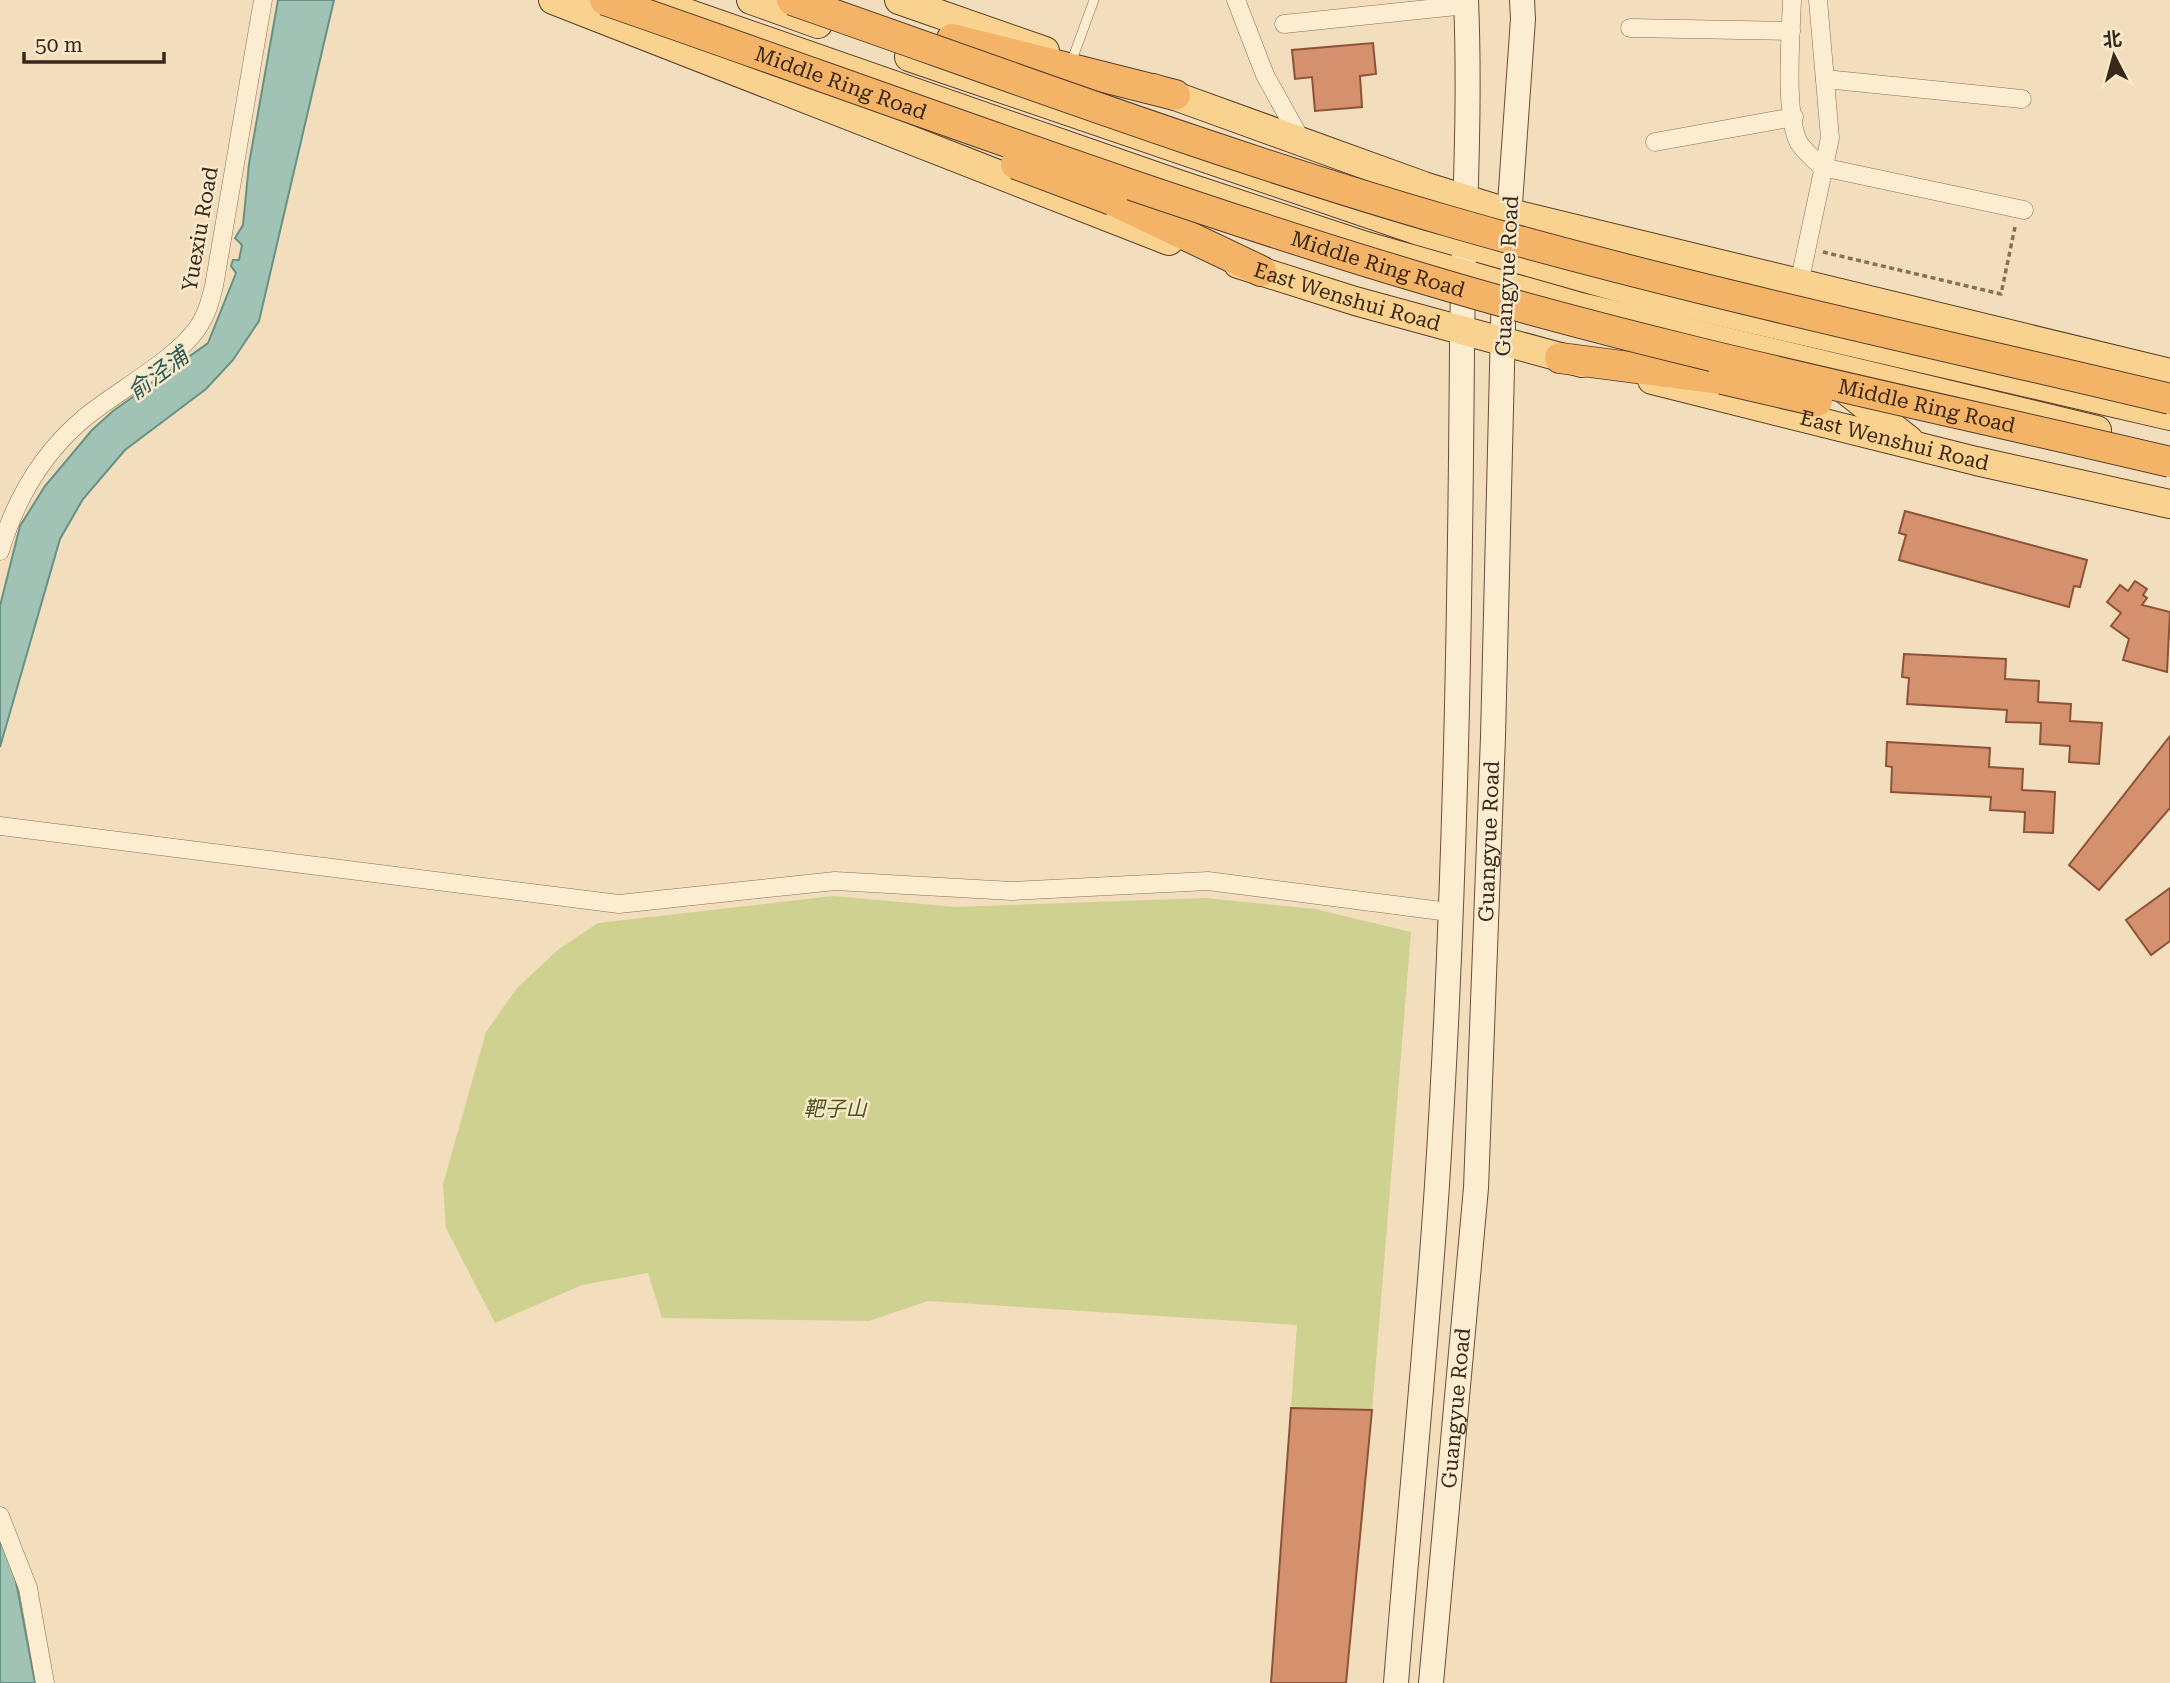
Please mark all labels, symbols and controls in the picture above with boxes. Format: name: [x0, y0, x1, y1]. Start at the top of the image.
scale bar: [24, 21, 164, 65]
north arrow: [2079, 21, 2149, 91]
text: 北: [2102, 27, 2123, 52]
text: 50 m: [35, 33, 83, 57]
street label: Middle Ring Road: [752, 42, 930, 125]
street label: Yuexiu Road: [177, 164, 223, 293]
street label: Guangyue Road: [1491, 194, 1523, 357]
street label: Middle Ring Road: [1288, 226, 1468, 302]
street label: East Wenshui Road: [1251, 258, 1444, 336]
water label: 俞泾浦: [122, 340, 197, 406]
street label: Middle Ring Road: [1836, 374, 2018, 438]
street label: East Wenshui Road: [1798, 405, 1992, 476]
street label: Guangyue Road: [1474, 760, 1504, 922]
park label: 靶子山: [804, 1097, 868, 1121]
street label: Guangyue Road: [1437, 1326, 1475, 1490]

